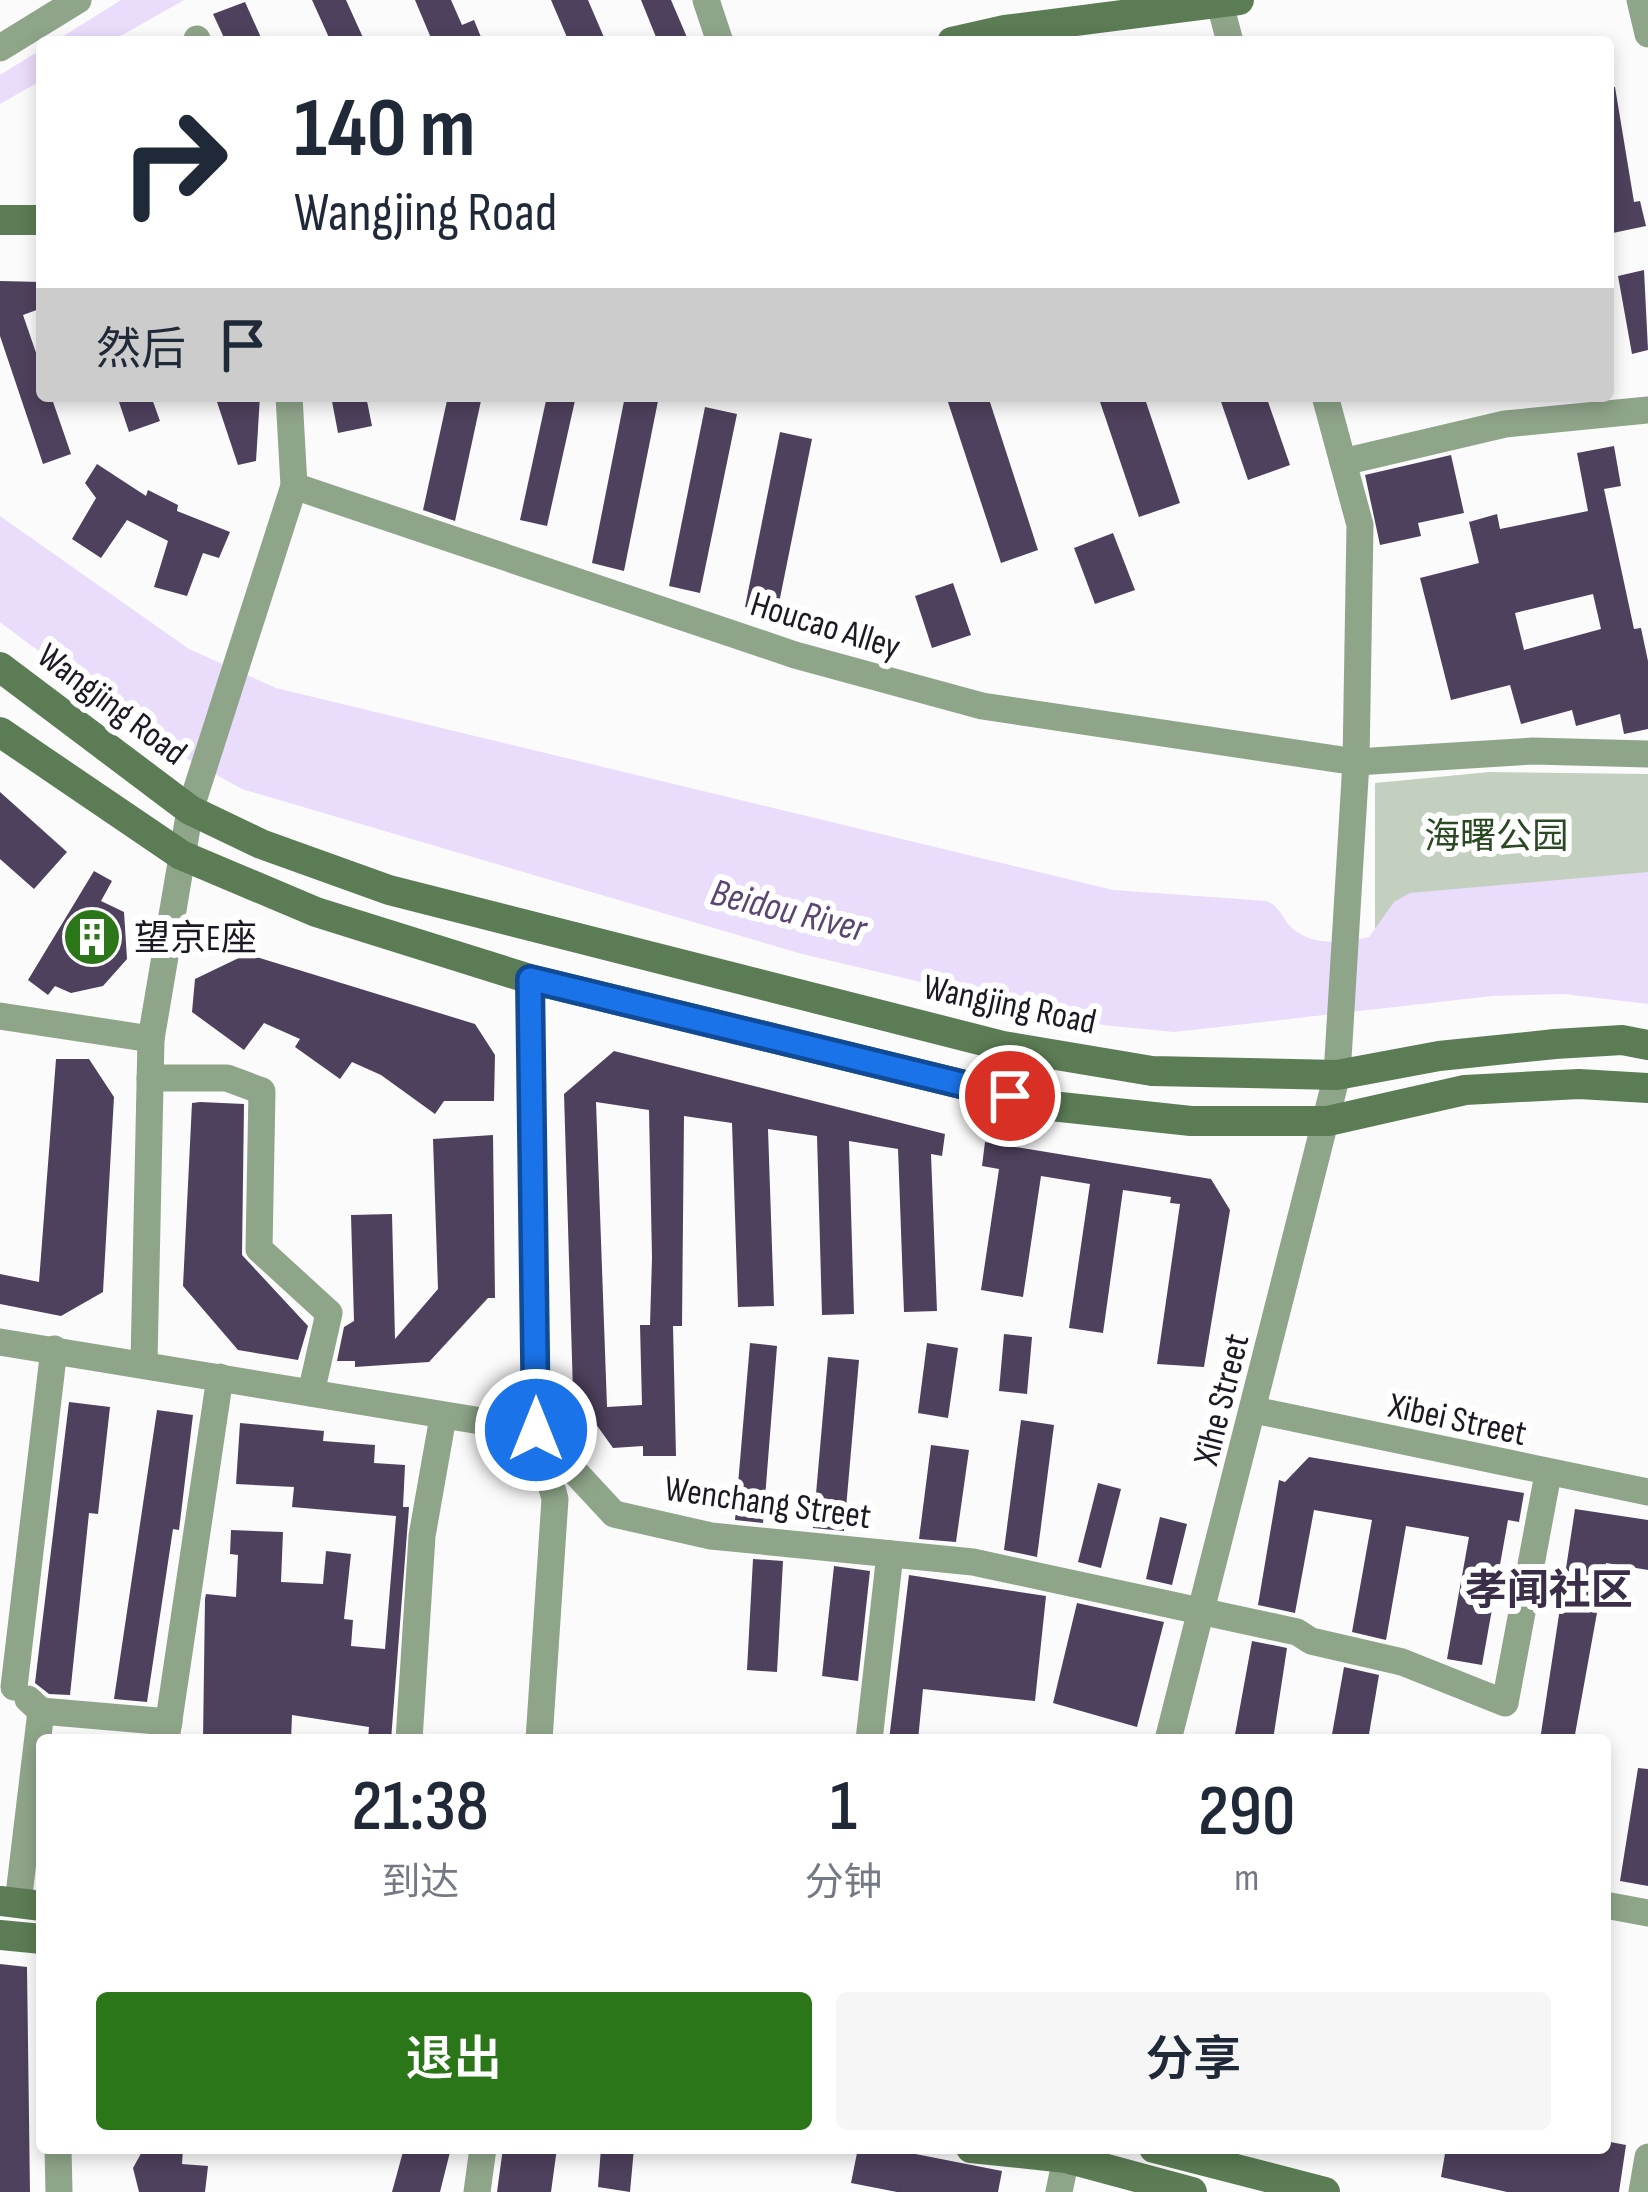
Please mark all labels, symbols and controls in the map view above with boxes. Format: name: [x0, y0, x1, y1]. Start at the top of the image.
text: 140 m: [294, 79, 475, 180]
icon: right: [96, 84, 252, 240]
text: Wangjing Road: [294, 181, 557, 246]
icon: arrive: [210, 312, 276, 378]
text: 然后: [96, 323, 186, 378]
street label: Houcao Alley: [745, 583, 905, 670]
street label: Wangjing Road: [28, 635, 195, 775]
park label: 海曙公园: [1424, 816, 1568, 859]
water label: Beidou River: [706, 869, 873, 954]
building icon: 望京E座: [61, 906, 123, 968]
place label: 望京E座: [134, 918, 257, 961]
street label: Wangjing Road: [919, 966, 1100, 1045]
pin: [959, 1045, 1061, 1147]
icon: arrive: [977, 1063, 1043, 1129]
street label: Xihe Street: [1185, 1330, 1259, 1471]
position arrow: [473, 1367, 599, 1493]
street label: Xibei Street: [1384, 1385, 1530, 1456]
street label: Wenchang Street: [662, 1468, 874, 1539]
district label: 孝闻社区: [1465, 1566, 1633, 1617]
text: 21:38: [352, 1764, 489, 1851]
text: 1: [830, 1764, 857, 1851]
text: 290: [1198, 1769, 1295, 1856]
text: m: [1234, 1855, 1259, 1902]
text: 到达: [381, 1860, 459, 1907]
text: 分钟: [804, 1860, 882, 1907]
button: 退出: [96, 1992, 812, 2130]
button: 分享: [836, 1992, 1551, 2130]

